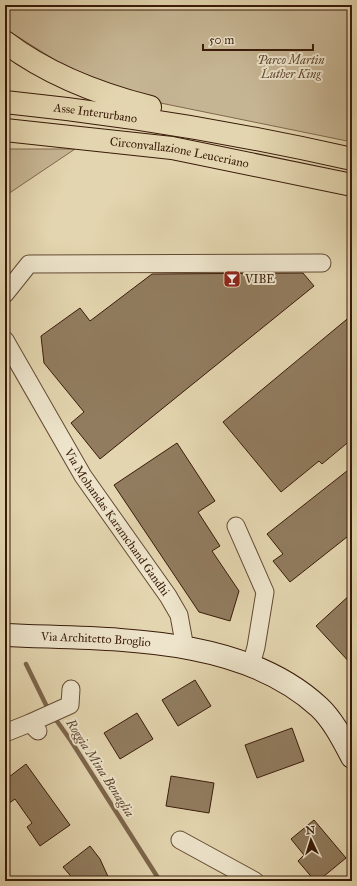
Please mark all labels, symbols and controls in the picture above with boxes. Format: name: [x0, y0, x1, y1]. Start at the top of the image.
scale bar: [203, 26, 313, 52]
text: 50 m: [209, 33, 234, 47]
park label: Parco Martin Luther King: [257, 53, 325, 81]
street label: Asse Interurbano: [52, 100, 138, 126]
street label: Circonvallazione Leuceriano: [109, 134, 250, 171]
bar icon: VIBE: [222, 269, 242, 289]
place label: VIBE: [244, 272, 275, 286]
street label: Via Mohandas Karamchand Gandhi: [61, 445, 173, 599]
street label: Via Architetto Broglio: [40, 629, 152, 650]
water label: Roggia Mina Benaglia: [62, 715, 138, 820]
north arrow: [291, 820, 331, 860]
text: N: [305, 824, 316, 837]

